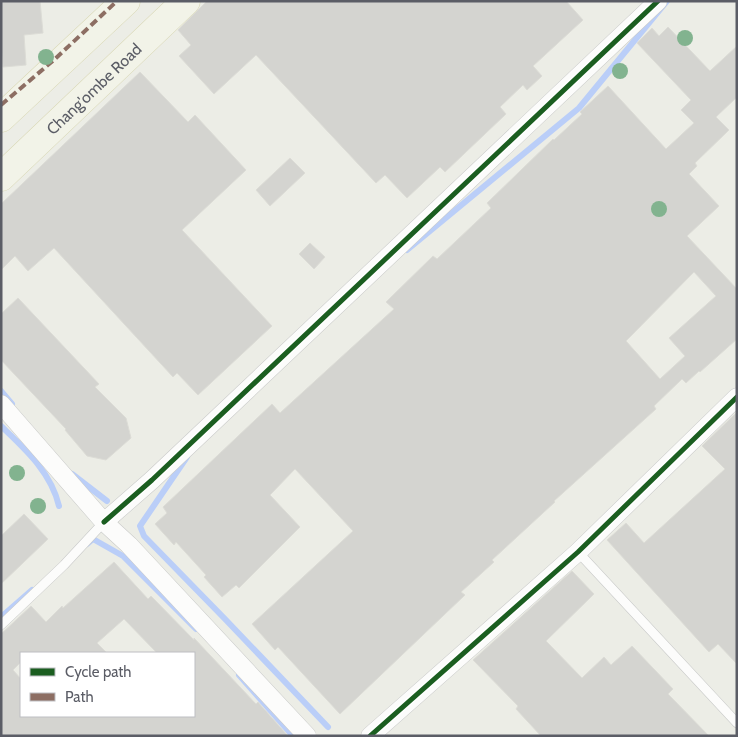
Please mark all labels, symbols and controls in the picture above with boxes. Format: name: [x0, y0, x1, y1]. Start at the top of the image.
street label: Chang'ombe Road: [42, 39, 145, 138]
legend: [20, 652, 195, 717]
text: Cycle path: [65, 663, 131, 681]
text: Path: [65, 688, 94, 706]

